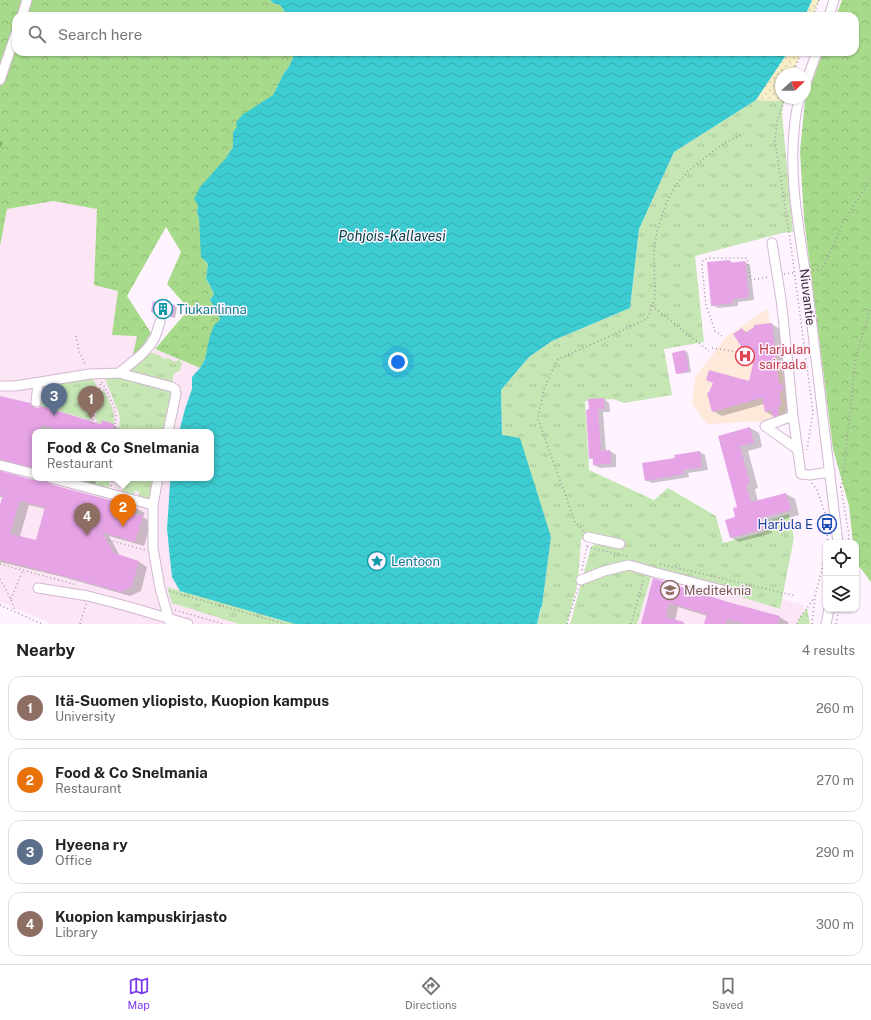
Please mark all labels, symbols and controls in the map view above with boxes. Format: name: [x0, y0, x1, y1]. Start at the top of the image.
search box: [12, 12, 859, 56]
icon: search: [26, 23, 48, 45]
text: Search here: [58, 26, 142, 43]
north arrow: [775, 68, 811, 104]
water label: Pohjois-Kallavesi: [338, 228, 446, 244]
street label: Niuvantie: [797, 268, 818, 326]
building icon: Tiukanlinna: [152, 298, 174, 320]
place label: Tiukanlinna: [177, 302, 247, 317]
place label: Harjulan sairaala: [759, 342, 811, 372]
hospital icon: Harjulan sairaala: [734, 345, 756, 367]
your location: [388, 352, 408, 372]
pin: 3: [41, 383, 67, 416]
pin: 1: [78, 386, 104, 419]
popup: [32, 429, 214, 481]
text: Food & Co Snelmania: [47, 439, 199, 456]
text: Restaurant: [47, 456, 113, 471]
pin: 2: [110, 494, 136, 527]
pin: 4: [74, 503, 100, 536]
bus stop icon: Harjula E: [816, 513, 838, 535]
place label: Harjula E: [757, 517, 813, 532]
map controls: [823, 540, 859, 612]
button: locate: [823, 540, 859, 576]
place icon: Lentoon: [366, 550, 388, 572]
place label: Lentoon: [391, 554, 440, 569]
button: layers: [823, 576, 859, 612]
school or university icon: Mediteknia: [659, 579, 681, 601]
place label: Mediteknia: [684, 583, 751, 598]
text: Nearby: [16, 640, 75, 660]
text: 4 results: [802, 643, 855, 658]
text: Itä-Suomen yliopisto, Kuopion kampus: [55, 692, 329, 709]
text: 1: [27, 701, 33, 716]
text: 260 m: [816, 701, 854, 716]
text: University: [55, 709, 115, 724]
text: Food & Co Snelmania: [55, 764, 208, 781]
text: 2: [26, 773, 34, 788]
text: 270 m: [816, 773, 854, 788]
text: Restaurant: [55, 781, 121, 796]
text: Hyeena ry: [55, 836, 128, 853]
text: 3: [26, 845, 34, 860]
text: 290 m: [816, 845, 854, 860]
text: Office: [55, 853, 92, 868]
text: Kuopion kampuskirjasto: [55, 908, 227, 925]
text: 4: [26, 917, 34, 932]
text: 300 m: [816, 917, 854, 932]
text: Library: [55, 925, 98, 940]
tab: Map: [128, 975, 150, 1011]
tab: Directions: [405, 975, 457, 1011]
tab: Saved: [712, 975, 743, 1011]

